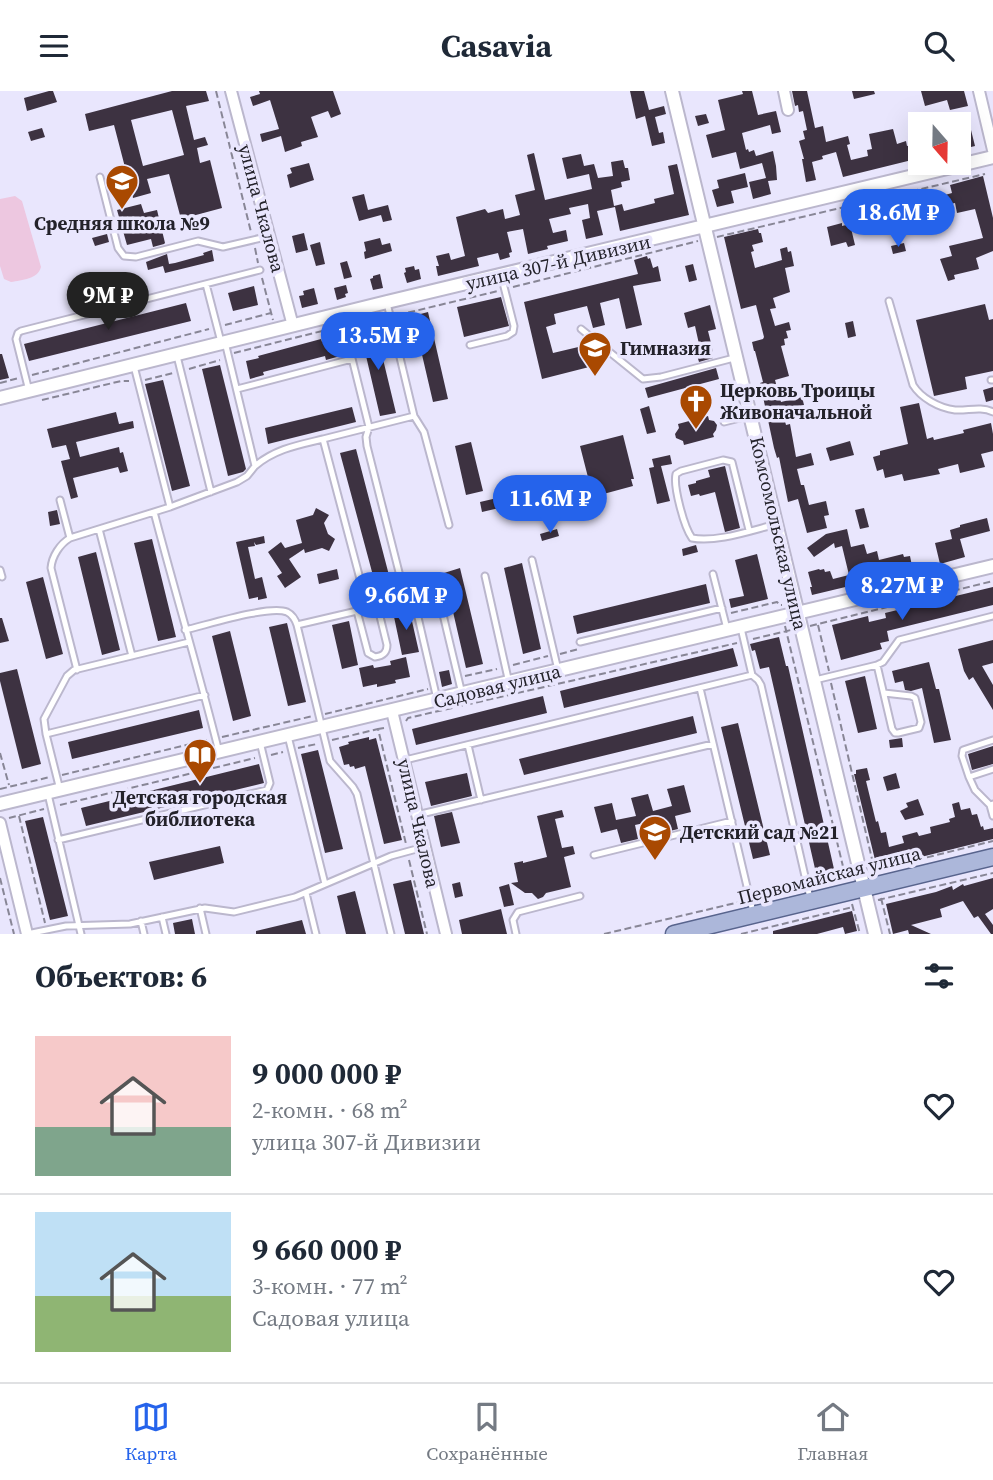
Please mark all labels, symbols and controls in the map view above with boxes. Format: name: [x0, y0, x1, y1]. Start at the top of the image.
text: Casavia: [441, 24, 552, 68]
icon: menu: [35, 27, 73, 65]
icon: search: [920, 27, 958, 65]
north arrow: [908, 112, 971, 175]
map controls: [908, 112, 971, 175]
street label: улица Чкалова: [232, 141, 292, 275]
school or university icon: Средняя школа №9: [103, 162, 141, 211]
pin: 18.6M ₽: [833, 190, 963, 249]
text: 18.6M ₽: [857, 196, 939, 228]
place label: Средняя школа №9: [34, 210, 210, 236]
street label: улица 307-й Дивизии: [463, 228, 653, 296]
pin: 9M ₽: [67, 273, 149, 332]
text: 9M ₽: [83, 279, 133, 311]
pin: 13.5M ₽: [313, 313, 443, 372]
text: 13.5M ₽: [337, 319, 419, 351]
school or university icon: Гимназия: [576, 329, 614, 378]
place label: Гимназия: [620, 335, 711, 361]
place label: Церковь Троицы Живоначальной: [720, 377, 875, 425]
church icon: Церковь Троицы Живоначальной: [677, 382, 715, 431]
street label: Комсомольская улица: [744, 434, 814, 632]
pin: 11.6M ₽: [485, 475, 615, 535]
text: 11.6M ₽: [509, 482, 591, 514]
pin: 8.27M ₽: [837, 563, 967, 622]
text: 8.27M ₽: [861, 569, 943, 601]
pin: 9.66M ₽: [341, 573, 471, 632]
text: 9.66M ₽: [365, 579, 447, 611]
street label: Садовая улица: [431, 658, 564, 714]
library icon: Детская городская библиотека: [181, 736, 219, 785]
street label: улица Чкалова: [392, 756, 447, 890]
place label: Детская городская библиотека: [113, 784, 287, 832]
school or university icon: Детский сад №21: [636, 813, 674, 862]
place label: Детский сад №21: [680, 819, 840, 845]
street label: Первомайская улица: [735, 840, 924, 910]
text: Объектов: 6: [35, 956, 207, 997]
icon: filters: [920, 957, 958, 995]
text: 9 000 000 ₽: [252, 1053, 401, 1094]
icon: home: [91, 1064, 175, 1148]
icon: heart: [920, 1087, 958, 1125]
text: 2-комн. · 68 m²: [252, 1094, 408, 1126]
text: улица 307-й Дивизии: [252, 1126, 481, 1158]
text: 9 660 000 ₽: [252, 1229, 401, 1270]
icon: home: [91, 1240, 175, 1324]
icon: heart: [920, 1263, 958, 1301]
text: 3-комн. · 77 m²: [252, 1270, 408, 1302]
text: Садовая улица: [252, 1302, 410, 1334]
tab: Карта: [125, 1398, 177, 1466]
tab: Сохранённые: [426, 1398, 548, 1466]
tab: Главная: [797, 1398, 868, 1466]

